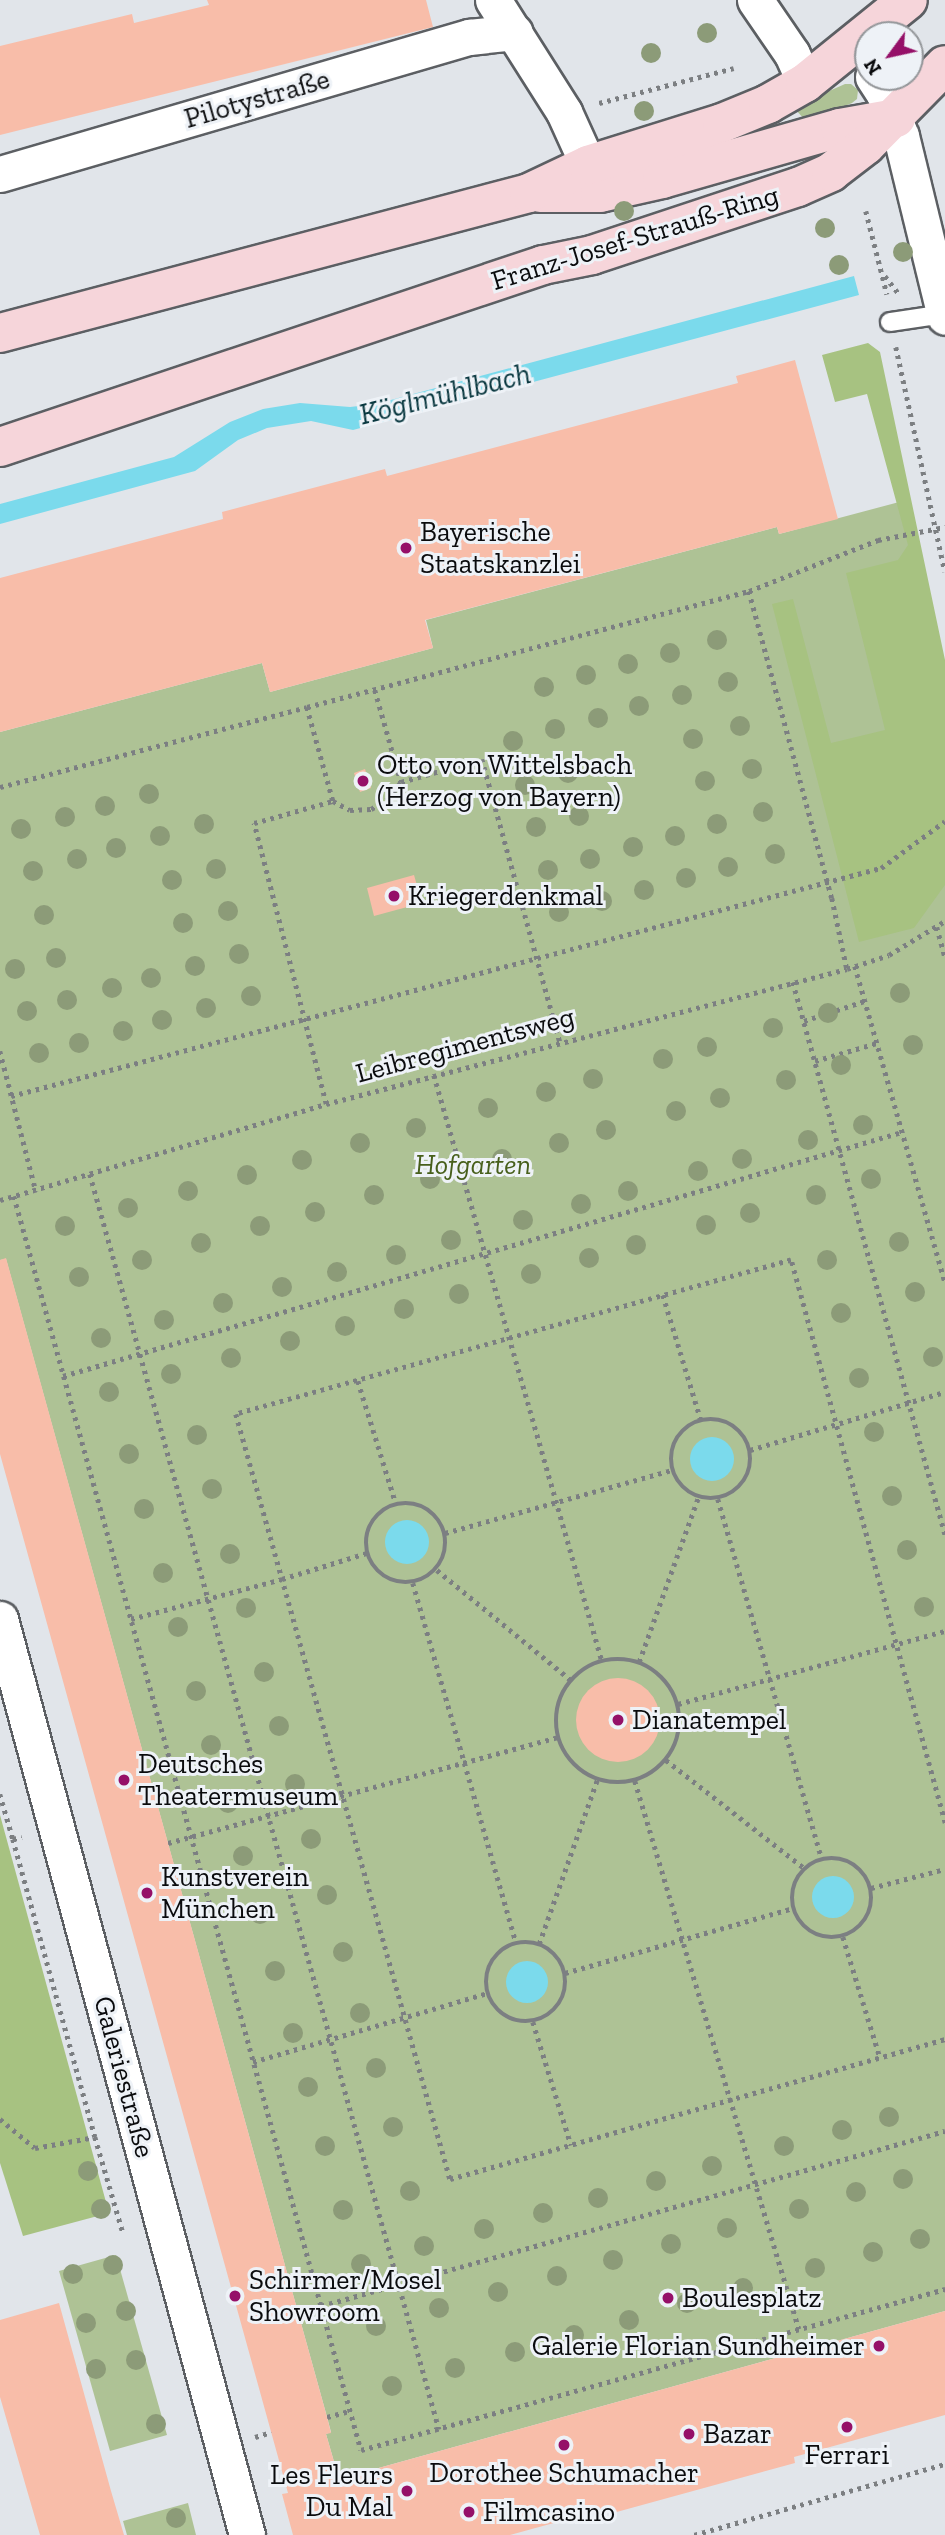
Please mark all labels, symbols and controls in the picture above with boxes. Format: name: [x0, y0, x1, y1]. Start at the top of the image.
north arrow: [854, 21, 924, 91]
text: N: [859, 54, 886, 79]
street label: Pilotystraße: [181, 62, 333, 136]
street label: Franz-Josef-Strauß-Ring: [487, 178, 783, 298]
water label: Köglmühlbach: [356, 355, 534, 433]
place label: Bayerische Staatskanzlei: [420, 515, 581, 581]
marker: Bayerische Staatskanzlei: [398, 540, 414, 556]
place label: Otto von Wittelsbach (Herzog von Bayern): [377, 748, 634, 814]
marker: Otto von Wittelsbach (Herzog von Bayern): [355, 773, 371, 789]
place label: Kriegerdenkmal: [408, 879, 603, 913]
marker: Kriegerdenkmal: [386, 888, 402, 904]
street label: Leibregimentsweg: [352, 1000, 578, 1090]
park label: Hofgarten: [415, 1148, 531, 1182]
place label: Dianatempel: [632, 1703, 786, 1737]
marker: Dianatempel: [610, 1712, 626, 1728]
place label: Deutsches Theatermuseum: [138, 1747, 338, 1813]
marker: Deutsches Theatermuseum: [116, 1772, 132, 1788]
place label: Kunstverein München: [161, 1860, 309, 1926]
marker: Kunstverein München: [139, 1885, 155, 1901]
street label: Galeriestraße: [86, 1993, 162, 2161]
place label: Schirmer/Mosel Showroom: [249, 2263, 441, 2329]
place label: Boulesplatz: [682, 2281, 822, 2315]
marker: Schirmer/Mosel Showroom: [227, 2288, 243, 2304]
marker: Boulesplatz: [660, 2290, 676, 2306]
place label: Galerie Florian Sundheimer: [532, 2329, 865, 2363]
marker: Galerie Florian Sundheimer: [871, 2338, 887, 2354]
place label: Bazar: [703, 2417, 772, 2451]
marker: Ferrari: [839, 2419, 855, 2435]
marker: Bazar: [681, 2426, 697, 2442]
marker: Dorothee Schumacher: [556, 2437, 572, 2453]
place label: Ferrari: [805, 2438, 889, 2472]
place label: Dorothee Schumacher: [429, 2456, 699, 2490]
place label: Les Fleurs Du Mal: [270, 2458, 393, 2524]
marker: Les Fleurs Du Mal: [399, 2483, 415, 2499]
place label: Filmcasino: [483, 2495, 615, 2529]
marker: Filmcasino: [461, 2504, 477, 2520]

